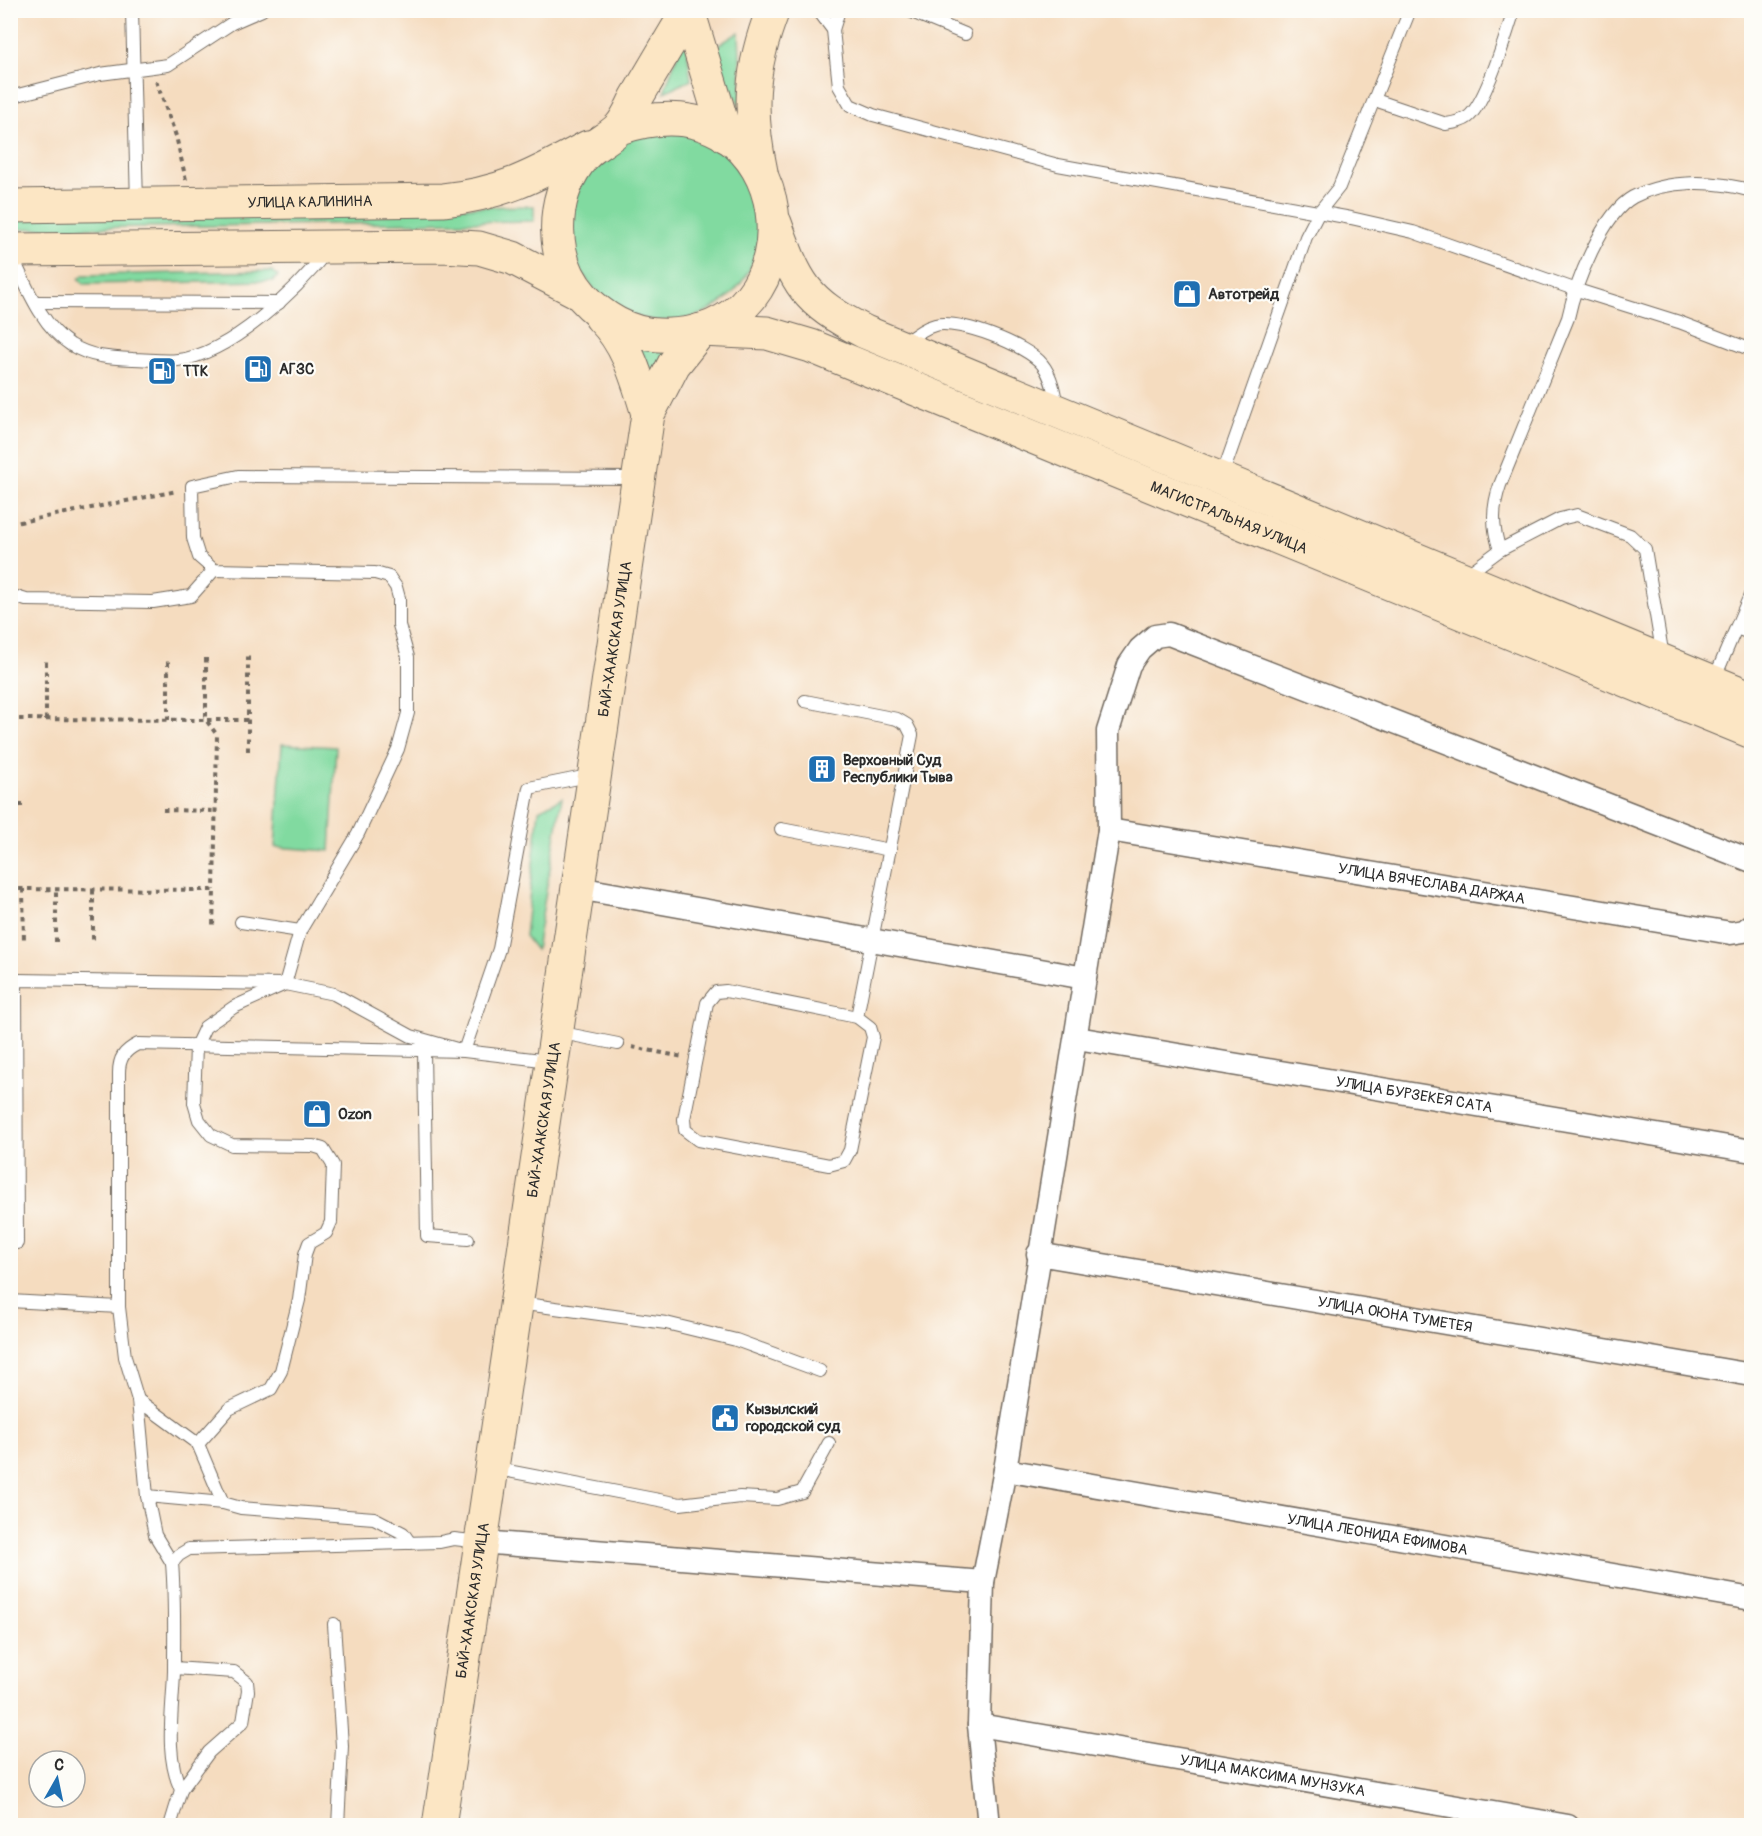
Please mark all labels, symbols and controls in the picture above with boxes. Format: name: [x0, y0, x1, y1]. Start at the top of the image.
street label: УЛИЦА КАЛИНИНА: [247, 191, 373, 212]
shop icon: Автотрейд: [1171, 278, 1203, 310]
place label: Автотрейд: [1208, 285, 1280, 304]
fuel station icon: АГЗС: [242, 353, 274, 385]
fuel station icon: ТТК: [146, 355, 178, 387]
place label: АГЗС: [279, 360, 314, 379]
place label: ТТК: [182, 362, 209, 381]
street label: МАГИСТРАЛЬНАЯ УЛИЦА: [1148, 477, 1311, 558]
street label: БАЙ-ХААКСКАЯ УЛИЦА: [594, 559, 636, 718]
place label: Верховный Суд Республики Тыва: [843, 751, 953, 787]
building icon: Верховный Суд Республики Тыва: [806, 753, 838, 785]
street label: УЛИЦА ВЯЧЕСЛАВА ДАРЖАА: [1337, 859, 1527, 908]
street label: БАЙ-ХААКСКАЯ УЛИЦА: [523, 1040, 565, 1199]
street label: УЛИЦА БУРЗЕКЕЯ САТА: [1335, 1072, 1494, 1117]
shop icon: Ozon: [301, 1098, 333, 1130]
place label: Ozon: [338, 1105, 372, 1124]
street label: УЛИЦА ОЮНА ТУМЕТЕЯ: [1316, 1292, 1474, 1337]
place label: Кызылский городской суд: [745, 1400, 841, 1436]
public building icon: Кызылский городской суд: [709, 1402, 741, 1434]
street label: УЛИЦА ЛЕОНИДА ЕФИМОВА: [1286, 1509, 1470, 1559]
street label: БАЙ-ХААКСКАЯ УЛИЦА: [451, 1521, 493, 1680]
north arrow: [27, 1749, 87, 1809]
street label: УЛИЦА МАКСИМА МУНЗУКА: [1179, 1750, 1367, 1801]
text: С: [53, 1755, 66, 1776]

